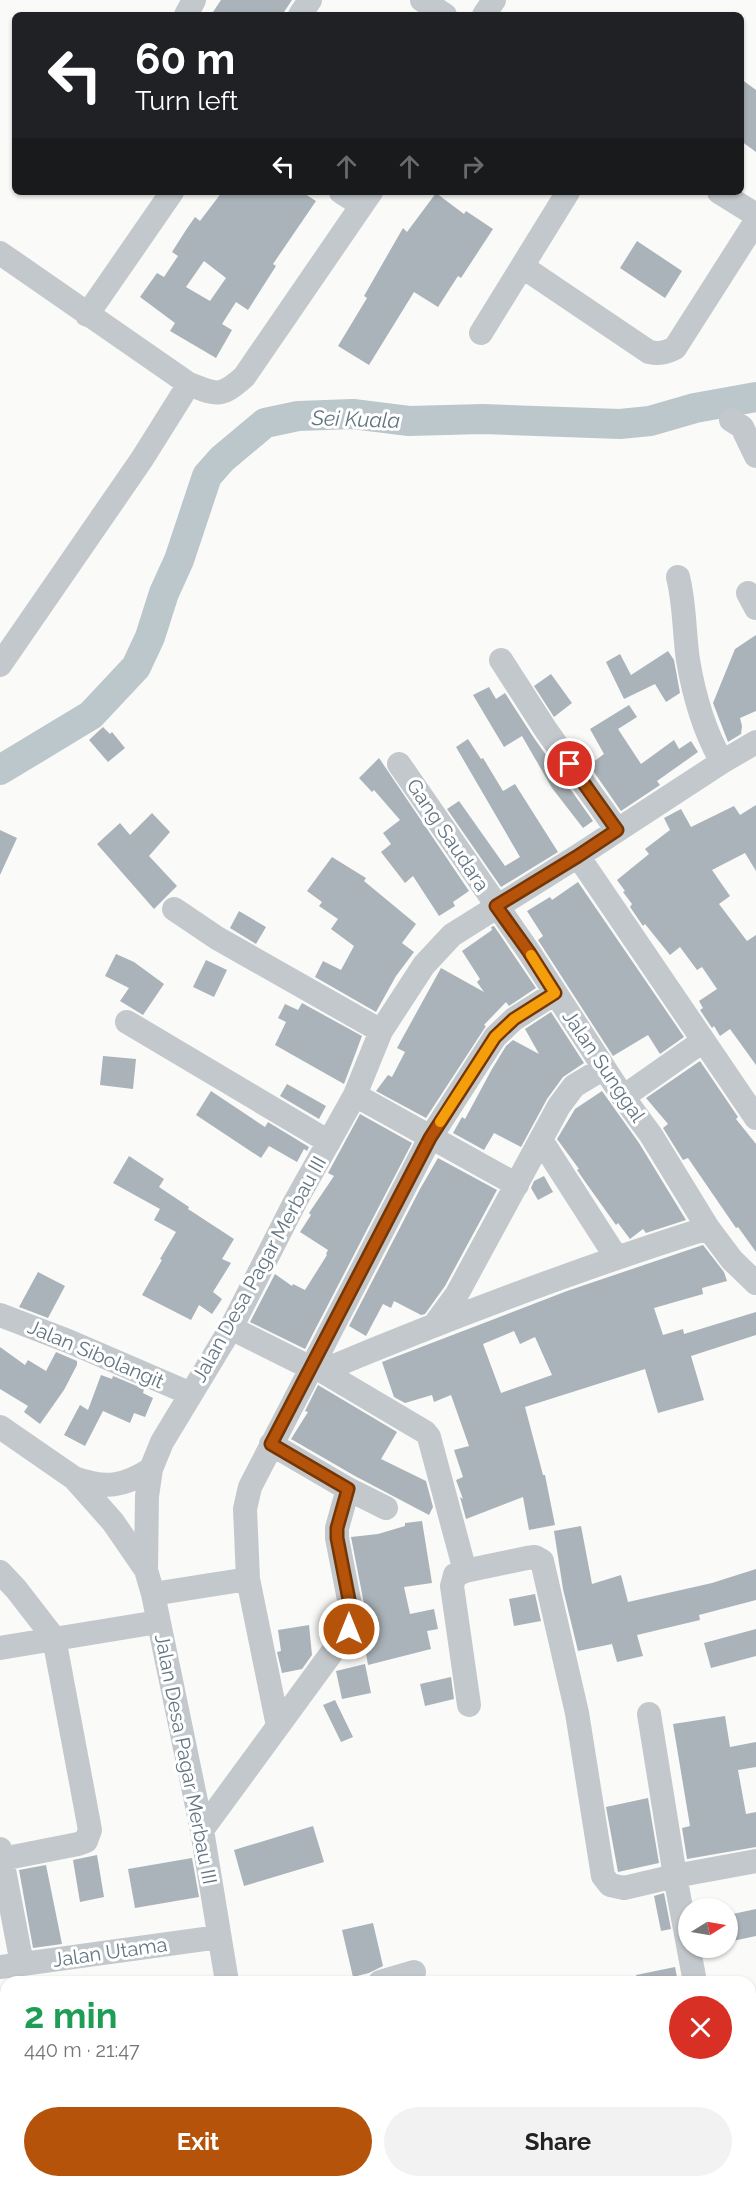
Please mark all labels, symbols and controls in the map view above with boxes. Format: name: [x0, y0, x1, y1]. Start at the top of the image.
text: 60 m: [135, 35, 235, 84]
icon: left: [36, 36, 114, 114]
text: Turn left: [135, 85, 238, 116]
icon: left: [267, 150, 300, 183]
icon: ahead: [330, 150, 363, 183]
icon: ahead: [393, 150, 426, 183]
icon: right: [456, 150, 489, 183]
water label: Sei Kuala: [310, 405, 401, 433]
pin: [544, 738, 595, 789]
icon: arrive: [553, 747, 586, 780]
street label: Gang Saudara: [402, 774, 494, 896]
street label: Jalan Sunggal: [558, 1005, 651, 1127]
street label: Jalan Desa Pagar Merbau III: [187, 1152, 331, 1386]
street label: Jalan Sibolangit: [24, 1315, 168, 1394]
position arrow: [317, 1597, 381, 1661]
street label: Jalan Desa Pagar Merbau III: [150, 1632, 222, 1886]
north arrow: [678, 1898, 738, 1958]
map controls: [678, 1898, 738, 1958]
street label: Jalan Utama: [51, 1932, 169, 1972]
text: 2 min: [24, 1994, 117, 2036]
button: close: [669, 1996, 732, 2059]
text: 440 m · 21:47: [24, 2038, 140, 2062]
button: Exit: [24, 2107, 372, 2176]
button: Share: [384, 2107, 732, 2176]

